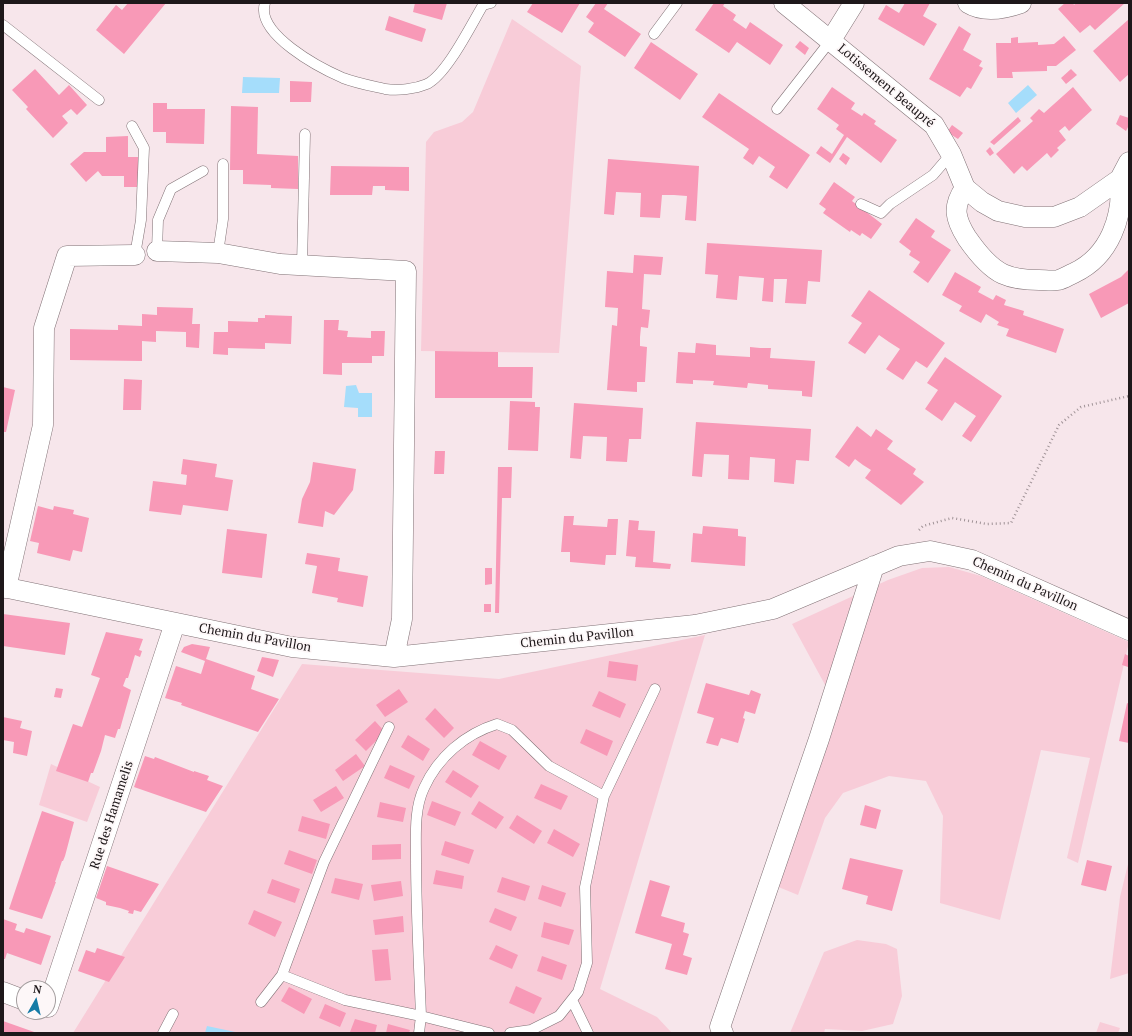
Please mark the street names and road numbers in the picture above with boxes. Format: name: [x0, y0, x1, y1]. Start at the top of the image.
street label: Lotissement Beaupré: [834, 41, 938, 131]
street label: Chemin du Pavillon: [970, 554, 1080, 614]
street label: Chemin du Pavillon: [198, 620, 312, 656]
street label: Chemin du Pavillon: [520, 624, 634, 652]
street label: Rue des Hamamelis: [87, 759, 137, 871]

